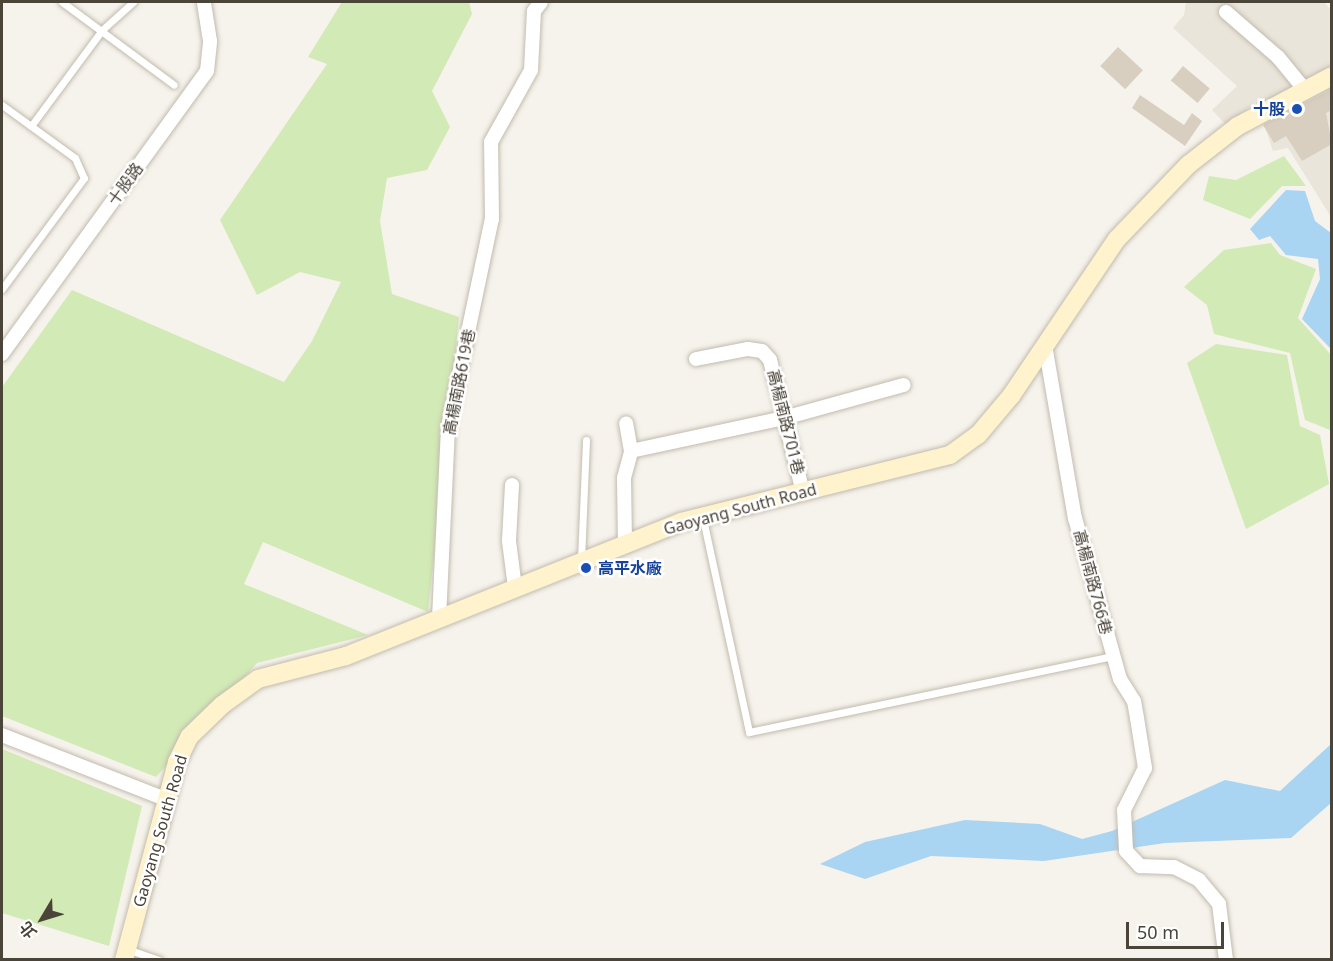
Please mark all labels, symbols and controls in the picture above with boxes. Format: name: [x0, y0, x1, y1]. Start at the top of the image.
place label: 十股: [1253, 99, 1285, 119]
marker: 十股: [1290, 102, 1304, 116]
street label: 十股路: [103, 159, 147, 209]
street label: 高楊南路619巷: [439, 327, 479, 437]
street label: 高楊南路701巷: [764, 368, 808, 476]
street label: Gaoyang South Road: [661, 479, 819, 539]
street label: 高楊南路766巷: [1070, 528, 1116, 636]
place label: 高平水廠: [598, 558, 662, 578]
marker: 高平水廠: [579, 561, 593, 575]
street label: Gaoyang South Road: [129, 753, 191, 909]
north arrow: [12, 889, 72, 949]
scale bar: [1129, 910, 1226, 948]
text: 北: [14, 917, 41, 943]
text: 50 m: [1137, 920, 1179, 944]

